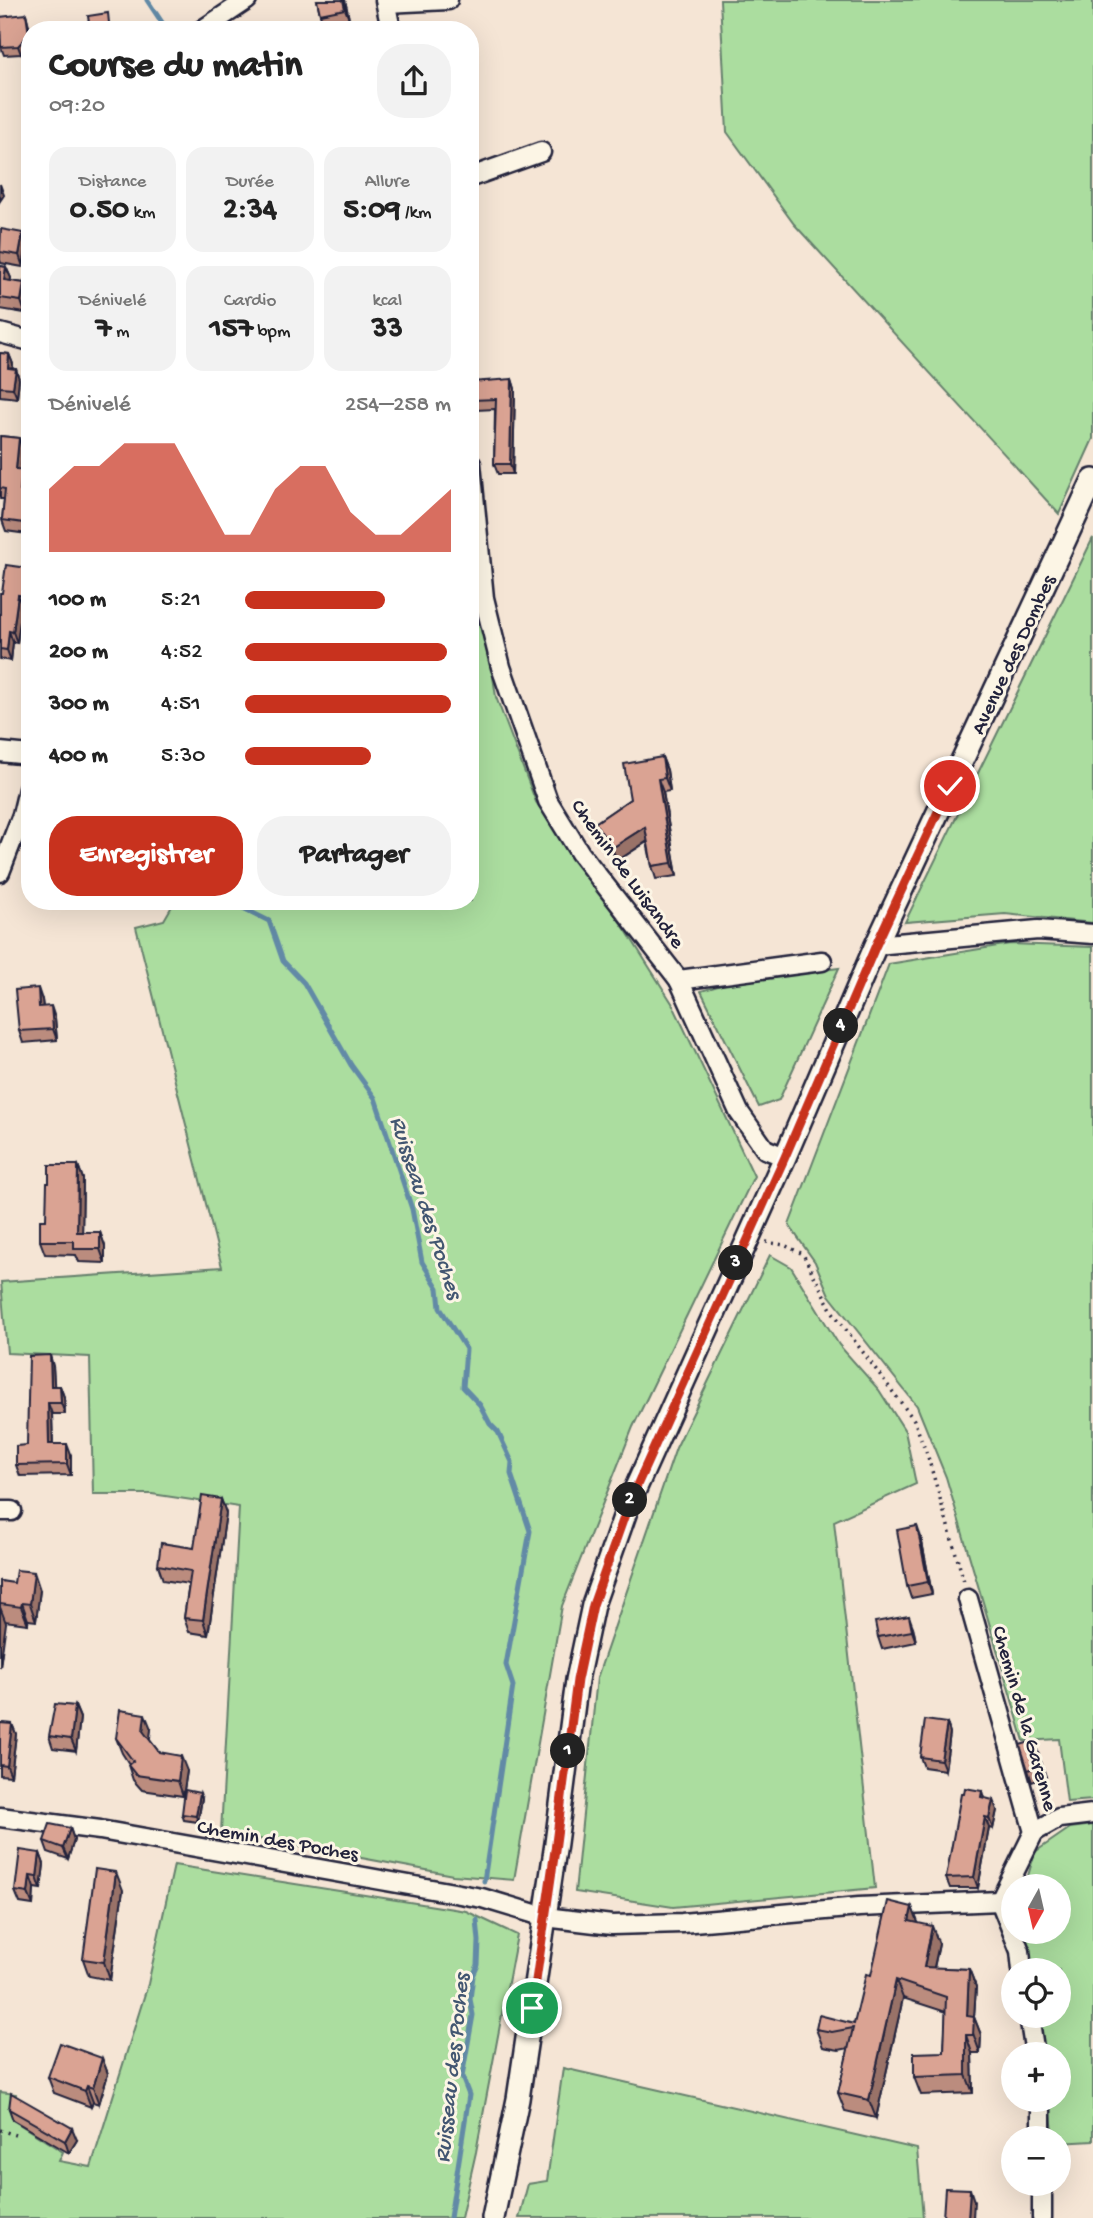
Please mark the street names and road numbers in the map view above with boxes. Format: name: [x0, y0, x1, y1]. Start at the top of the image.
street label: Avenue des Dombes: [967, 571, 1064, 739]
street label: Chemin de Luisandre: [564, 796, 689, 955]
street label: Chemin de la Garenne: [984, 1624, 1061, 1815]
street label: Chemin des Poches: [195, 1816, 361, 1869]

